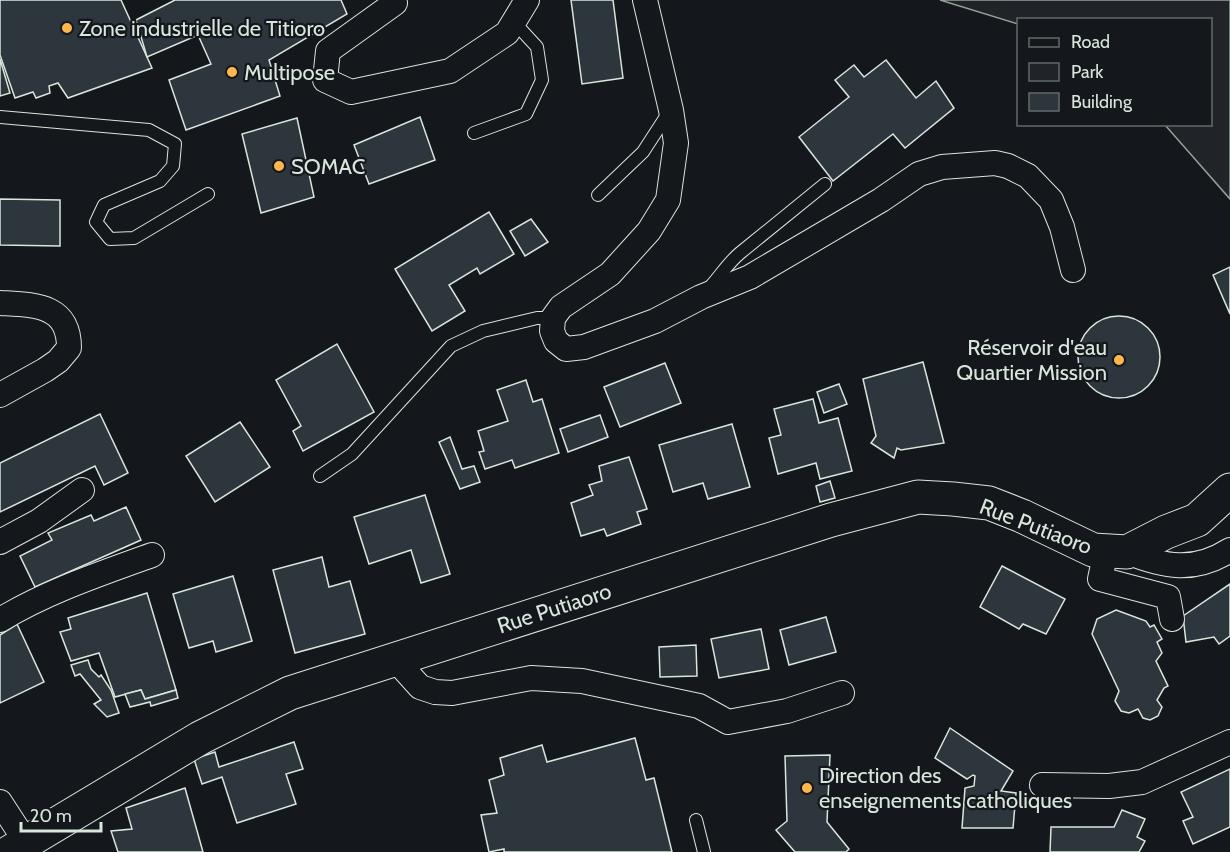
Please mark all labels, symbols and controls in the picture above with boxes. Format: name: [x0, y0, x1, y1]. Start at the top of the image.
place label: Zone industrielle de Titioro: [79, 15, 325, 42]
legend: [1017, 18, 1212, 126]
marker: Zone industrielle de Titioro: [60, 21, 74, 35]
text: Road: [1071, 31, 1110, 53]
place label: Multipose: [244, 59, 335, 86]
text: Park: [1071, 61, 1104, 83]
marker: Multipose: [225, 65, 239, 79]
text: Building: [1071, 91, 1133, 113]
place label: SOMAC: [291, 153, 365, 180]
marker: SOMAC: [272, 159, 286, 173]
place label: Réservoir d'eau Quartier Mission: [956, 334, 1107, 386]
marker: Réservoir d'eau Quartier Mission: [1112, 353, 1126, 367]
street label: Rue Putiaoro: [976, 493, 1096, 560]
street label: Rue Putiaoro: [494, 577, 615, 640]
place label: Direction des enseignements catholiques: [819, 762, 1072, 814]
marker: Direction des enseignements catholiques: [800, 781, 814, 795]
scale bar: [21, 795, 100, 833]
text: 20 m: [30, 805, 72, 827]

